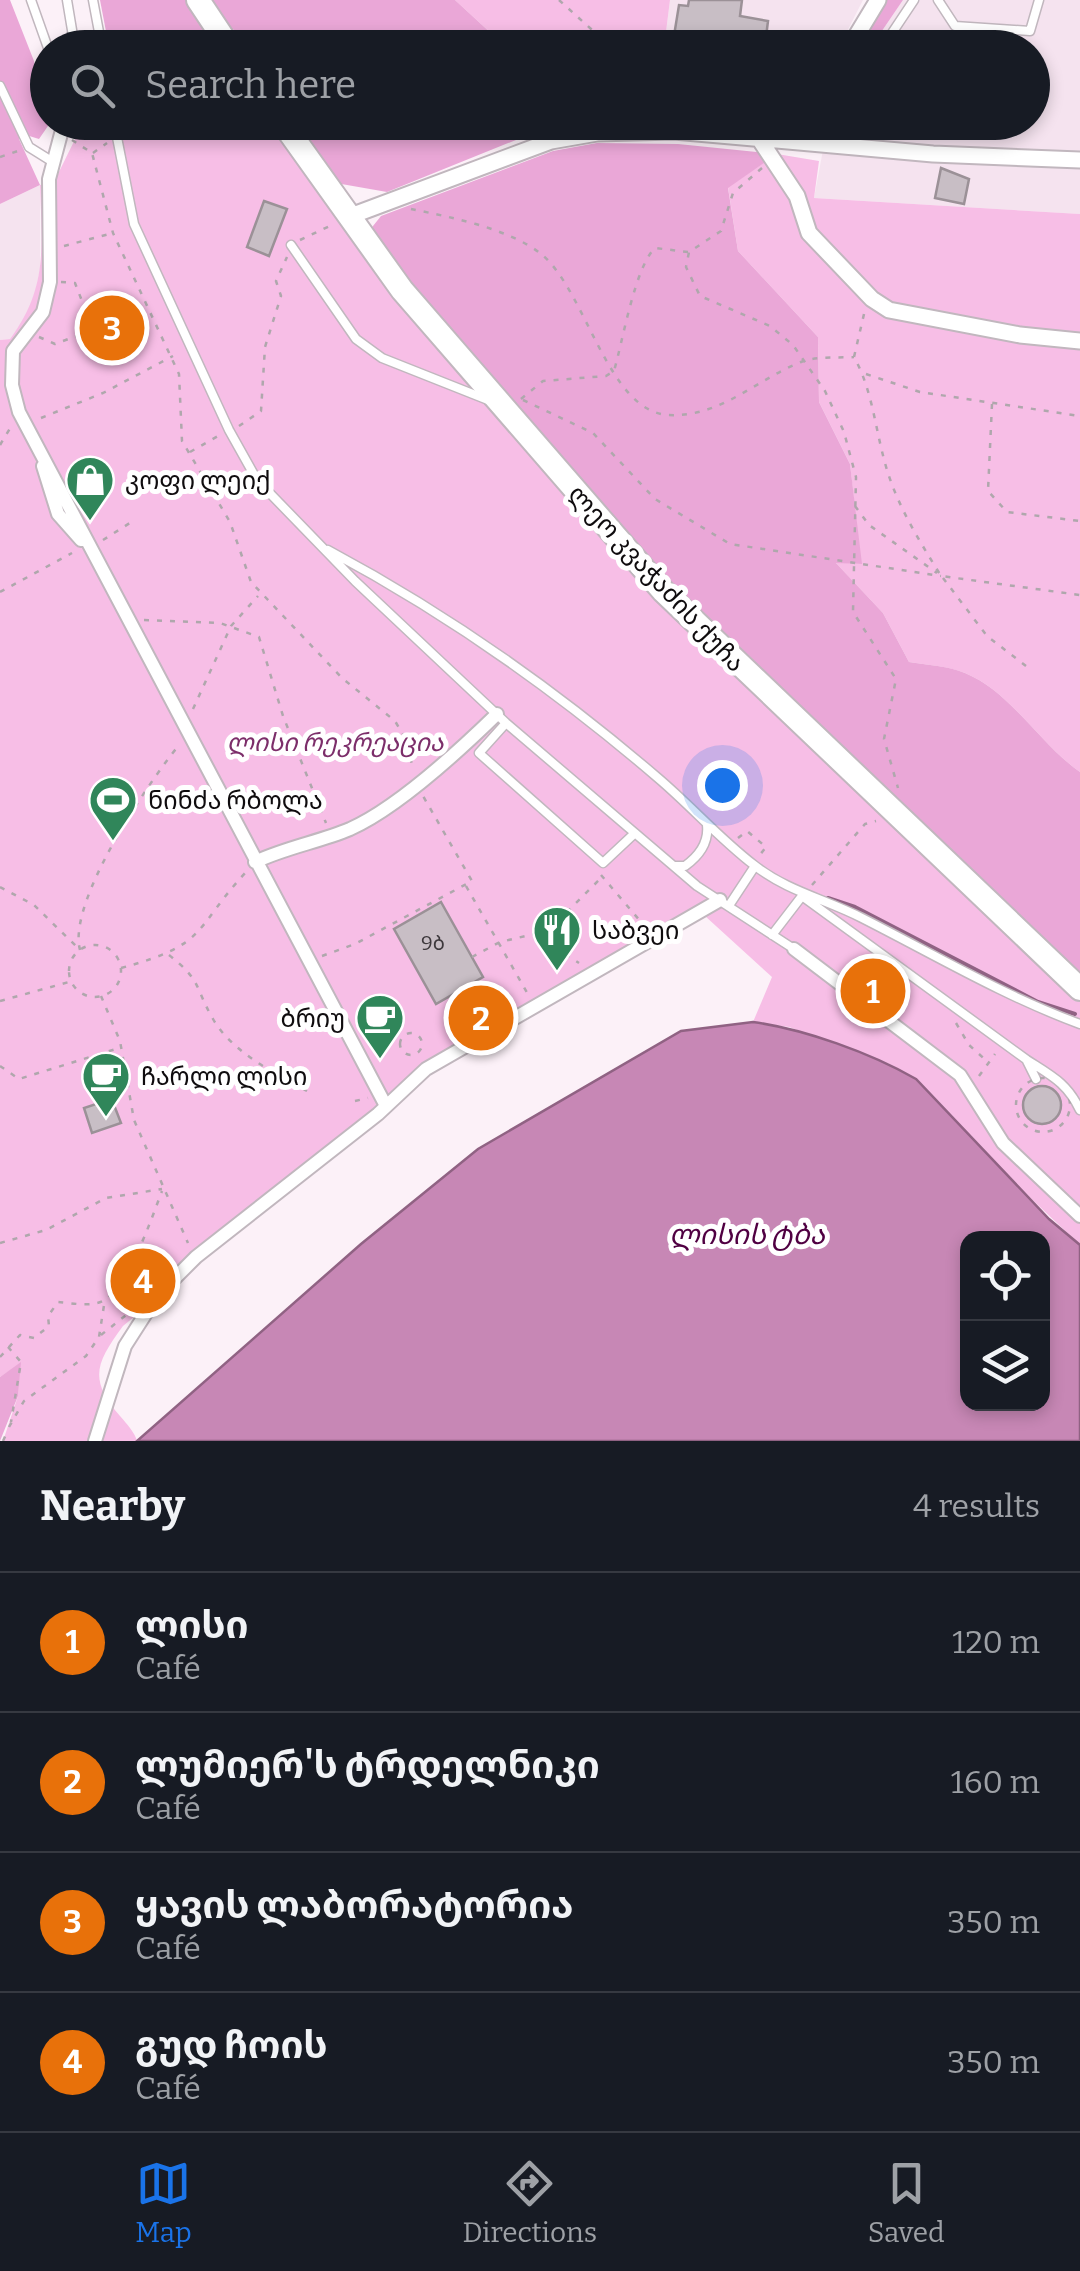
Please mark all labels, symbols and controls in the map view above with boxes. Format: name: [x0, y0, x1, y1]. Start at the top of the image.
search box: [30, 30, 1050, 140]
icon: search: [65, 58, 120, 113]
text: Search here: [145, 62, 356, 108]
pin: 3: [80, 290, 144, 366]
shop icon: კოფი ლეიქ: [64, 454, 116, 522]
place label: კოფი ლეიქ: [125, 466, 271, 496]
street label: ლეო კვაჭაძის ქუჩა: [562, 479, 751, 678]
park label: ლისი რეკრეაცია: [226, 728, 444, 758]
your location: [697, 760, 748, 811]
sports icon: ნინძა რბოლა: [87, 774, 139, 842]
place label: ნინძა რბოლა: [148, 786, 323, 816]
restaurant icon: საბვეი: [531, 904, 583, 972]
place label: საბვეი: [592, 916, 679, 946]
house number: 9ბ: [421, 931, 445, 955]
pin: 1: [840, 954, 906, 1028]
pin: 2: [448, 980, 514, 1056]
cafe icon: ბრიუ: [354, 992, 406, 1060]
place label: ბრიუ: [281, 1004, 345, 1034]
cafe icon: ჩარლი ლისი: [80, 1050, 132, 1118]
place label: ჩარლი ლისი: [141, 1062, 307, 1092]
water label: ლისის ტბა: [669, 1218, 826, 1251]
map controls: [960, 1231, 1050, 1411]
button: locate: [960, 1231, 1050, 1321]
pin: 4: [110, 1244, 176, 1318]
button: layers: [960, 1321, 1050, 1411]
text: Nearby: [40, 1481, 185, 1531]
text: 4 results: [913, 1487, 1040, 1525]
text: ლისი: [135, 1602, 248, 1648]
text: 1: [66, 1623, 79, 1661]
text: 120 m: [952, 1623, 1040, 1661]
text: Café: [135, 1649, 201, 1687]
text: ლუმიერ'ს ტრდელნიკი: [135, 1742, 600, 1788]
text: 2: [63, 1763, 82, 1801]
text: 160 m: [951, 1763, 1040, 1801]
text: Café: [135, 1789, 201, 1827]
text: ყავის ლაბორატორია: [135, 1882, 573, 1928]
text: 3: [63, 1903, 82, 1941]
text: 350 m: [947, 1903, 1040, 1941]
text: Café: [135, 1929, 201, 1967]
text: გუდ ჩოის: [135, 2022, 327, 2068]
text: 4: [63, 2043, 82, 2081]
text: 350 m: [947, 2043, 1040, 2081]
text: Café: [135, 2069, 201, 2107]
tab: Map: [135, 2156, 192, 2249]
tab: Directions: [462, 2156, 597, 2249]
tab: Saved: [868, 2156, 945, 2249]

